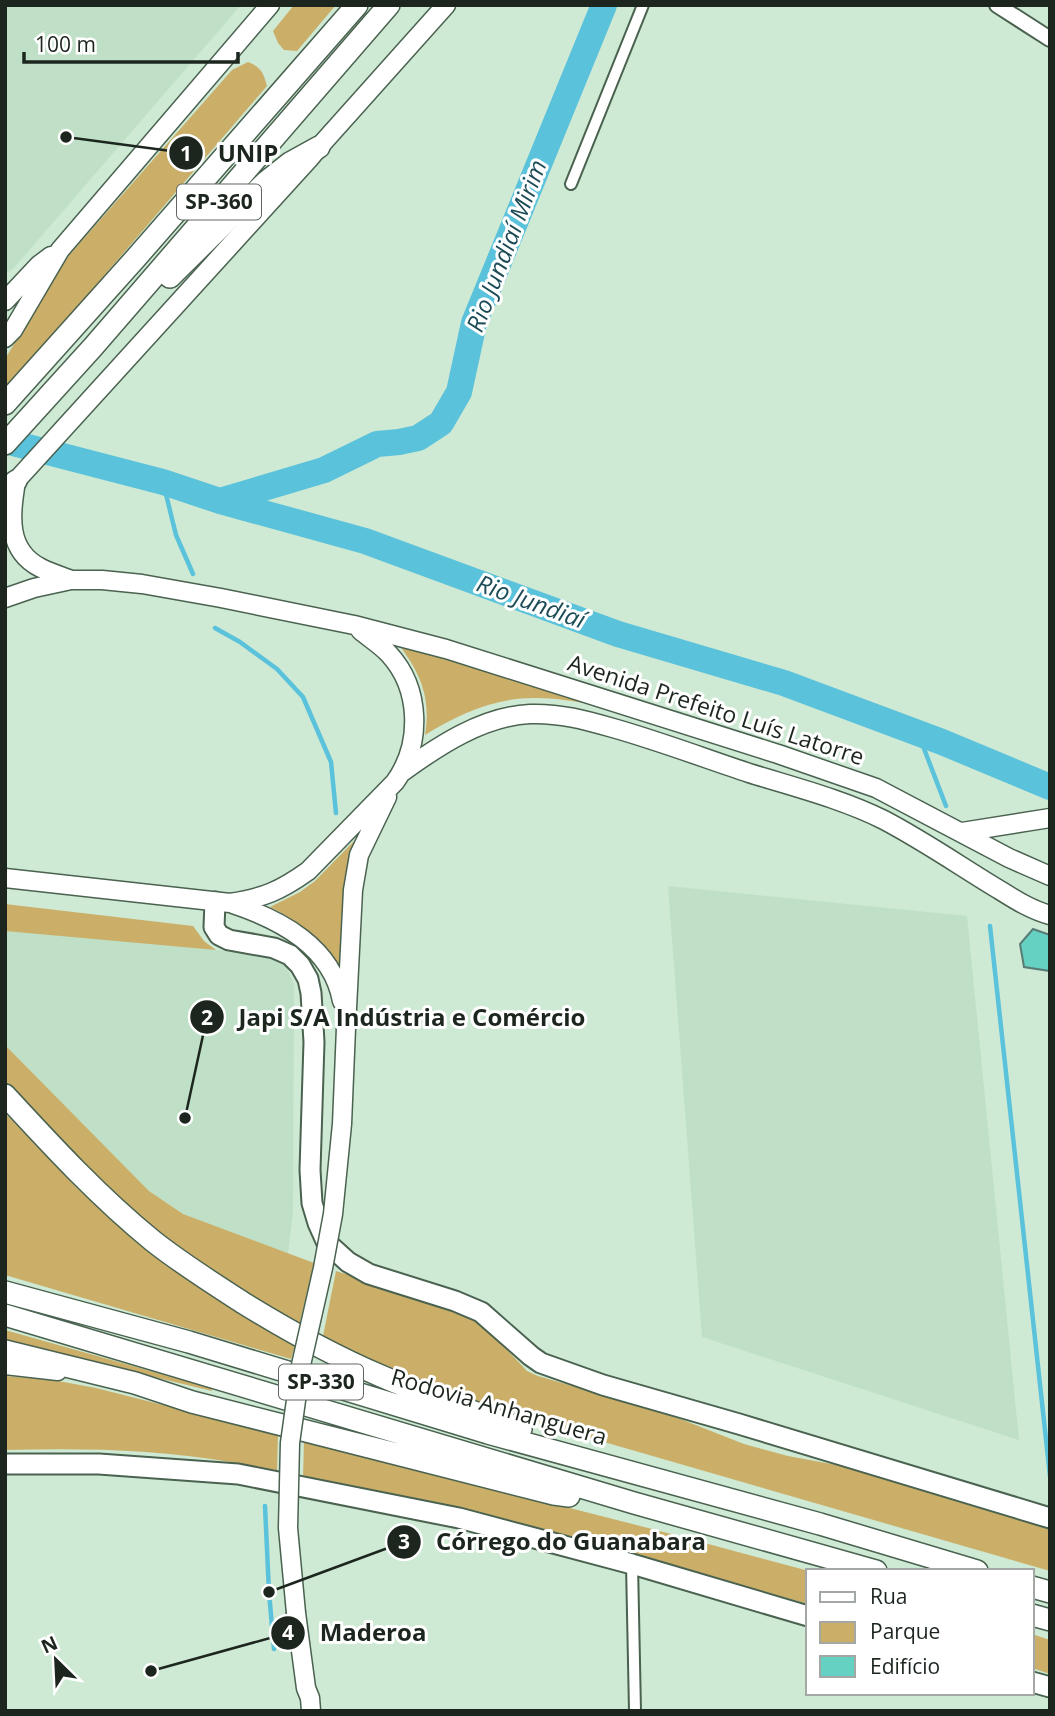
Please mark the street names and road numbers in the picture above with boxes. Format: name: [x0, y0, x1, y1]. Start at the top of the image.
road number: SP-360: [177, 184, 261, 220]
street label: Avenida Prefeito Luís Latorre: [564, 646, 869, 772]
street label: Rodovia Anhanguera: [388, 1360, 611, 1452]
road number: SP-330: [279, 1364, 363, 1400]

